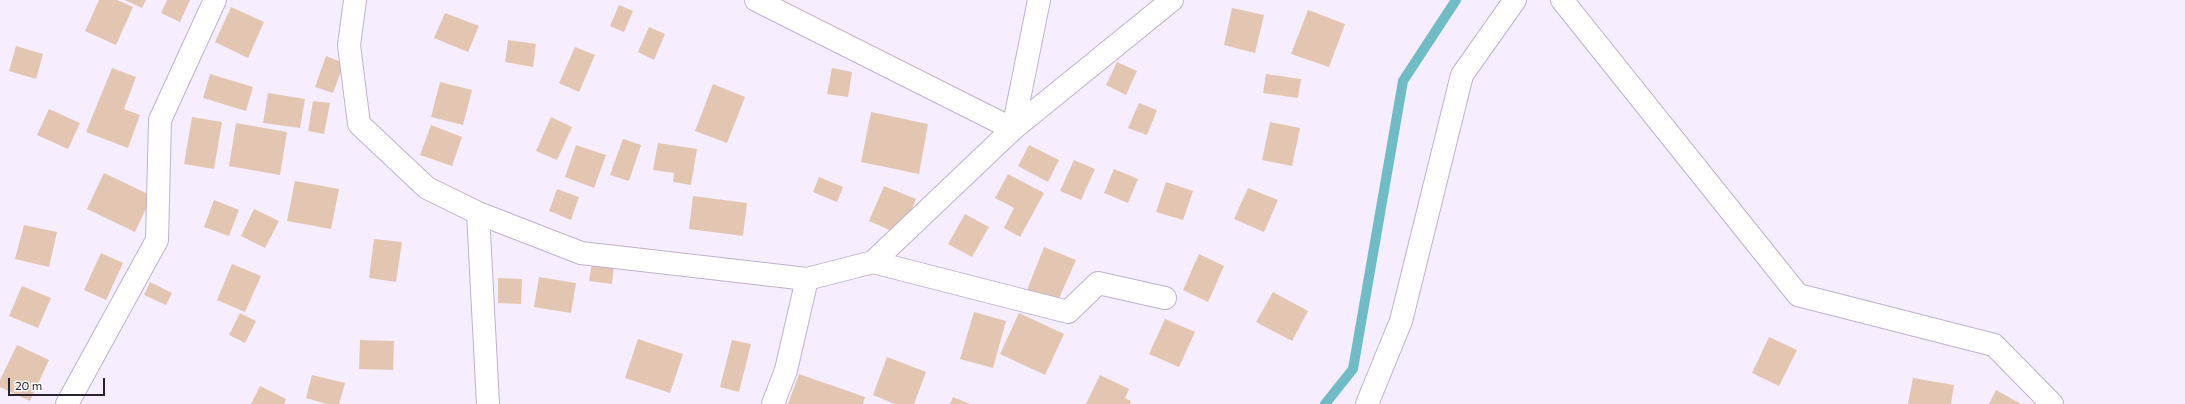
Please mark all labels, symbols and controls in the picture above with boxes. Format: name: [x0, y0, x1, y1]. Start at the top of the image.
scale bar: [10, 370, 107, 396]
text: 20 m: [15, 378, 42, 392]

